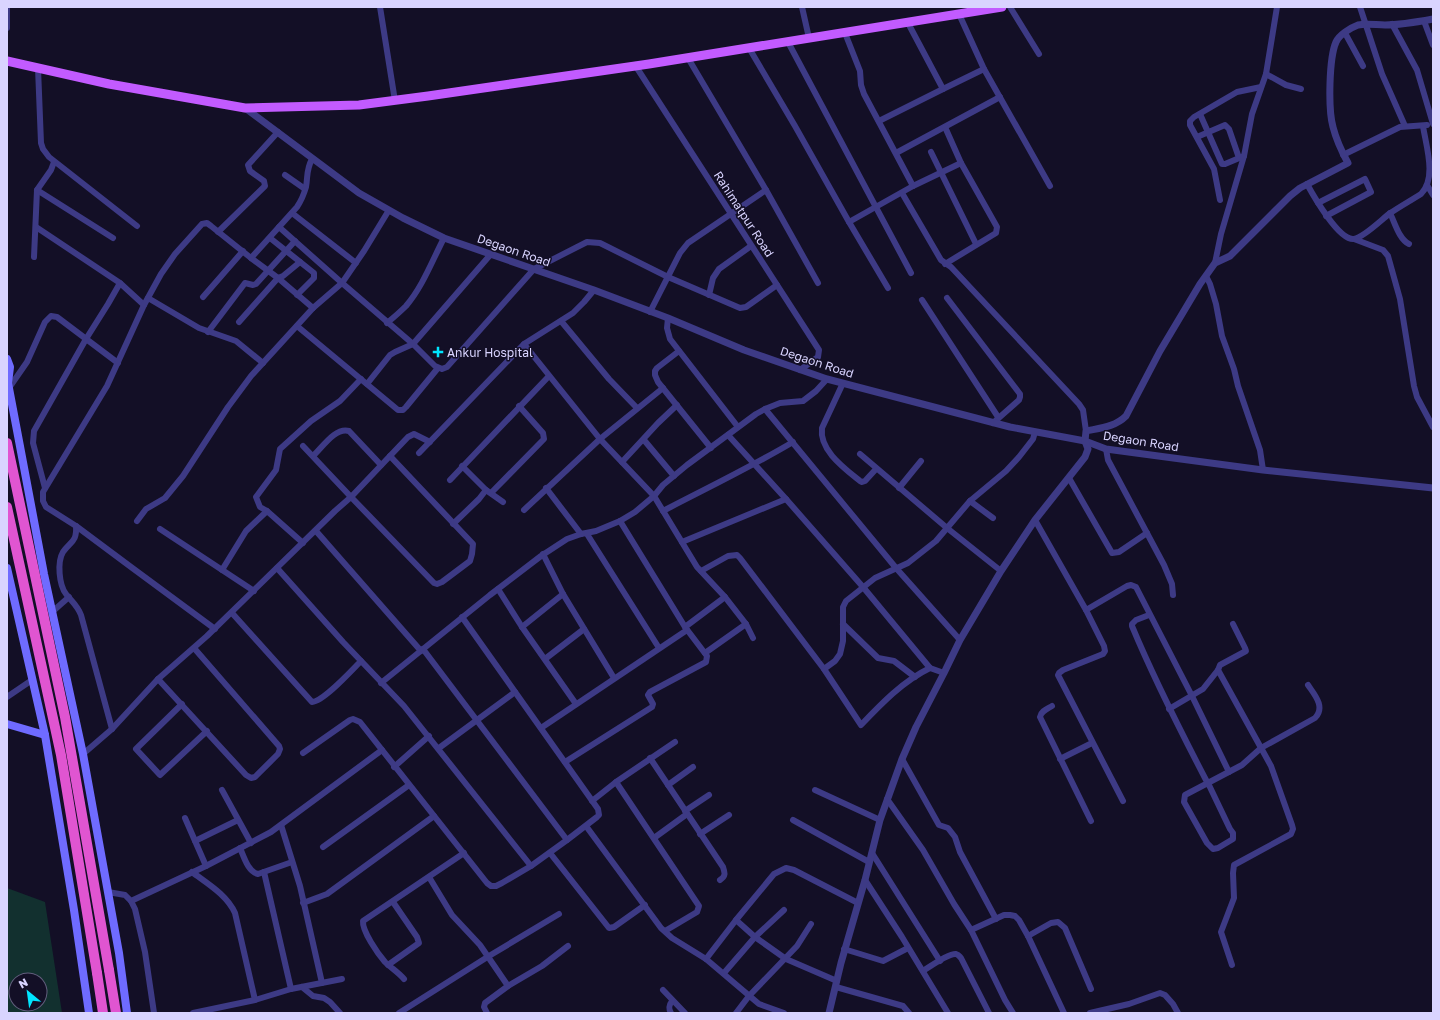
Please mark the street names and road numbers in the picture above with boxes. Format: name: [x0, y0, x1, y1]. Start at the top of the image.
street label: Rahimatpur Road: [711, 168, 777, 260]
street label: Degaon Road: [475, 230, 553, 270]
street label: Degaon Road: [778, 343, 856, 381]
street label: Degaon Road: [1102, 428, 1180, 454]

